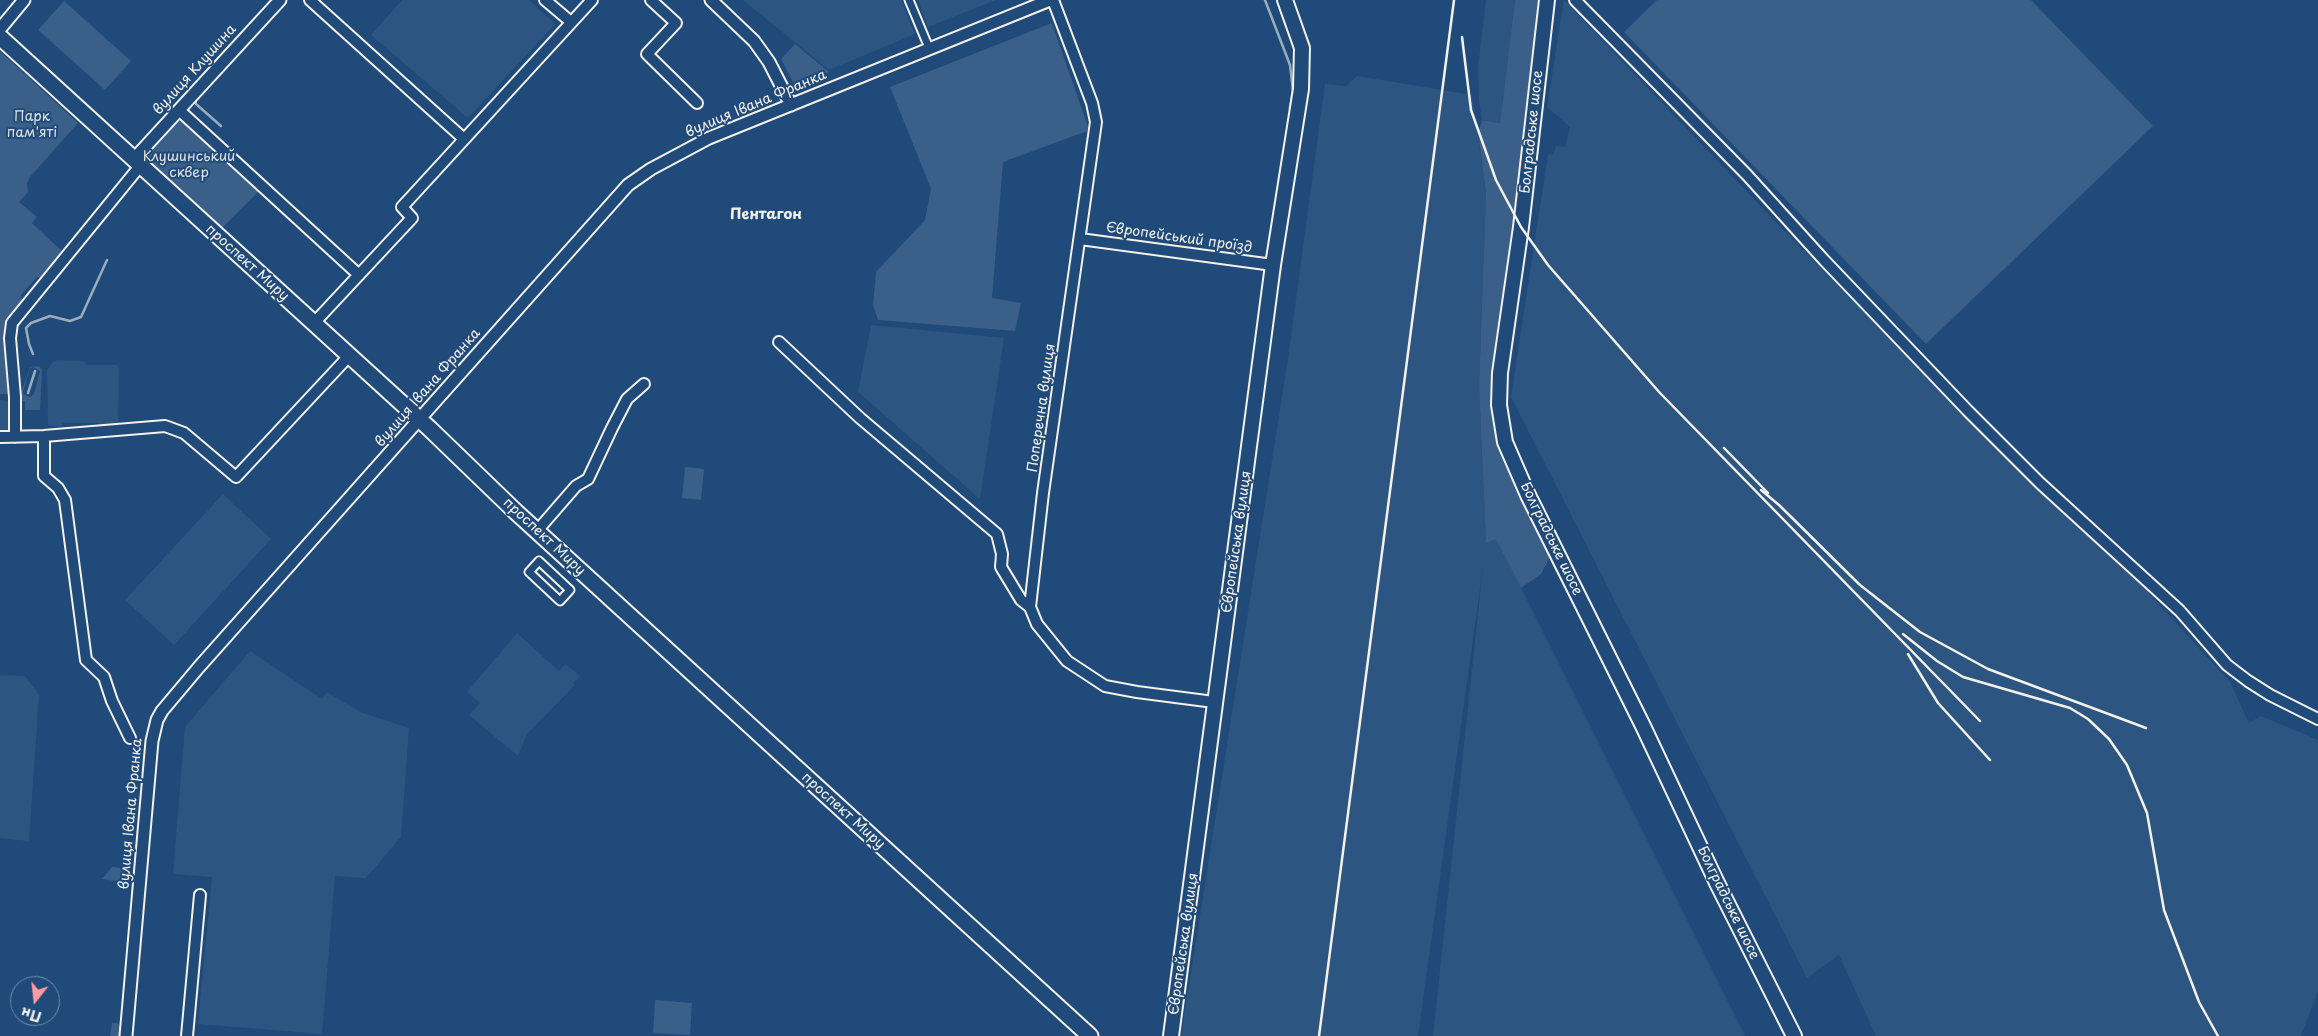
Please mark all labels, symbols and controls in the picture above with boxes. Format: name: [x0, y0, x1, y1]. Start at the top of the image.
street label: вулиця Клушина: [150, 21, 240, 119]
street label: вулиця Івана Франка: [683, 67, 829, 141]
street label: Болградське шосе: [1517, 70, 1547, 194]
park label: Парк пам'яті: [7, 109, 57, 142]
park label: Клушинський сквер: [143, 149, 235, 182]
district label: Пентагон: [730, 206, 802, 224]
street label: Європейський проїзд: [1105, 219, 1253, 257]
street label: проспект Миру: [202, 221, 292, 305]
street label: вулиця Івана Франка: [372, 325, 484, 451]
street label: Поперечна вулиця: [1025, 343, 1059, 473]
street label: Європейська вулиця: [1219, 470, 1255, 614]
street label: Болградське шосе: [1516, 480, 1586, 598]
street label: проспект Миру: [499, 495, 589, 579]
street label: вулиця Івана Франка: [116, 738, 146, 890]
street label: проспект Миру: [798, 769, 888, 853]
street label: Болградське шосе: [1693, 844, 1763, 962]
street label: Європейська вулиця: [1166, 872, 1202, 1016]
north arrow: [10, 976, 60, 1026]
text: Пн: [18, 1002, 44, 1028]

